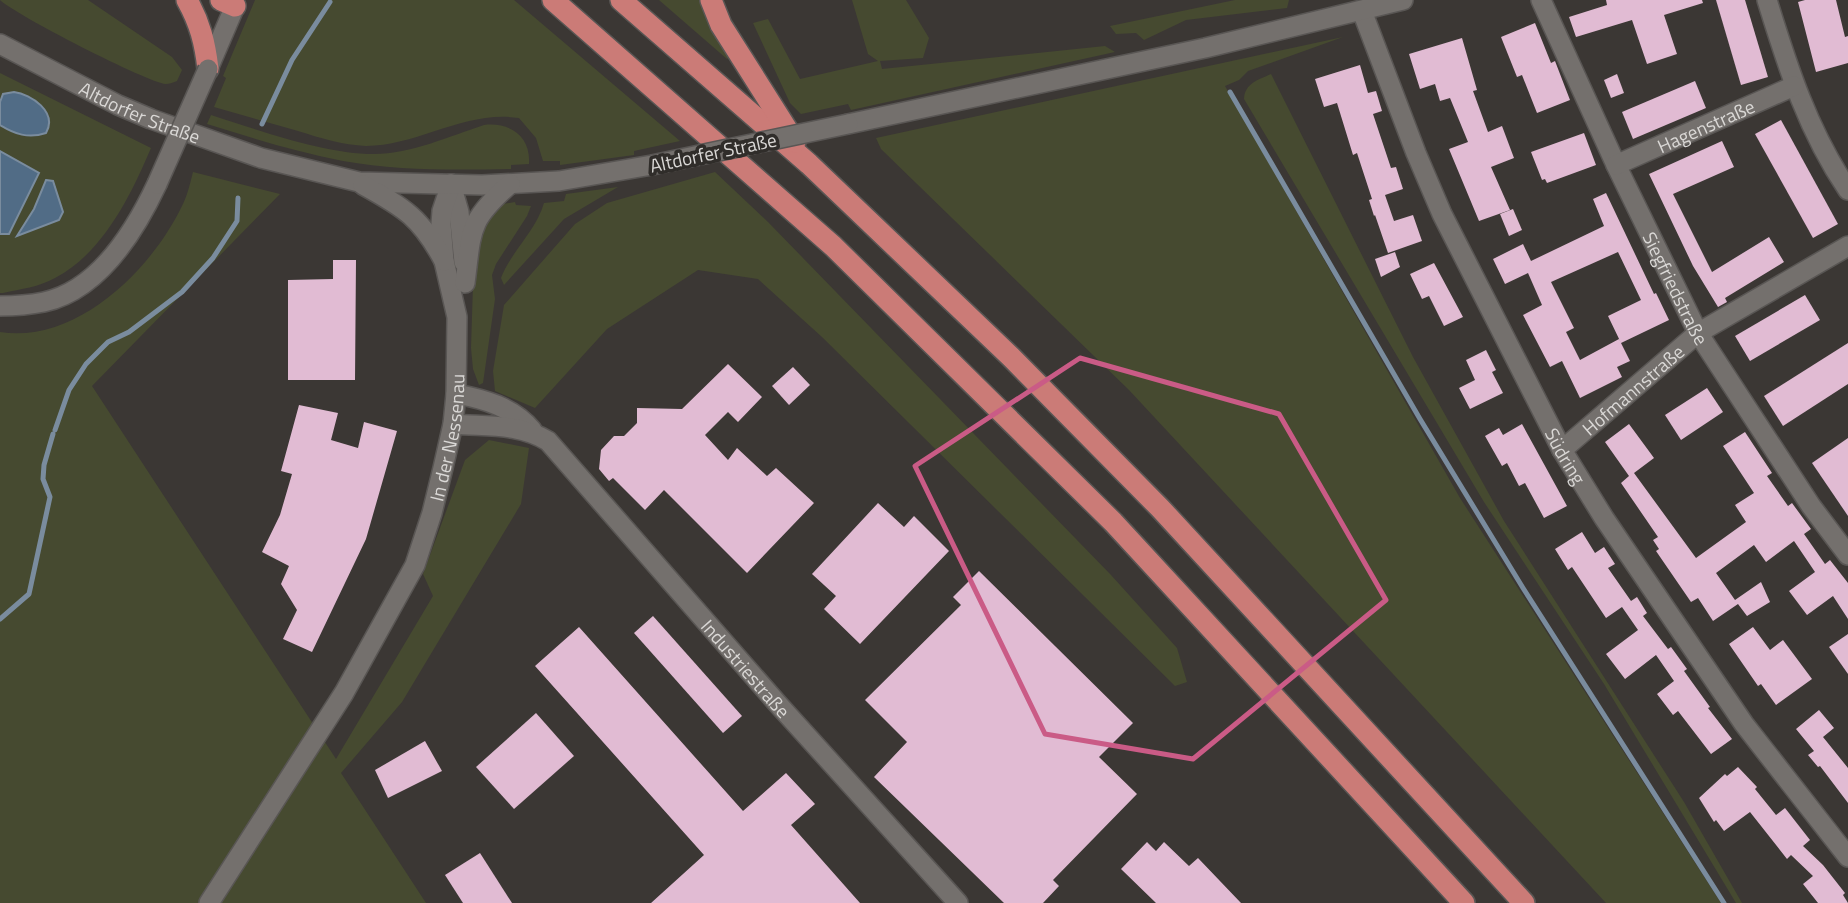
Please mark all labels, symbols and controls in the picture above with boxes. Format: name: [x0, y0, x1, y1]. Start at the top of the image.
street label: Altdorfer Straße: [75, 73, 205, 150]
street label: Hagenstraße: [1652, 91, 1759, 160]
street label: Altdorfer Straße: [647, 124, 779, 180]
street label: Siegfriedstraße: [1636, 226, 1716, 350]
street label: Hofmannstraße: [1575, 337, 1690, 442]
street label: In der Nessenau: [421, 374, 471, 504]
street label: Südring: [1538, 422, 1594, 490]
street label: Industriestraße: [695, 612, 798, 724]

